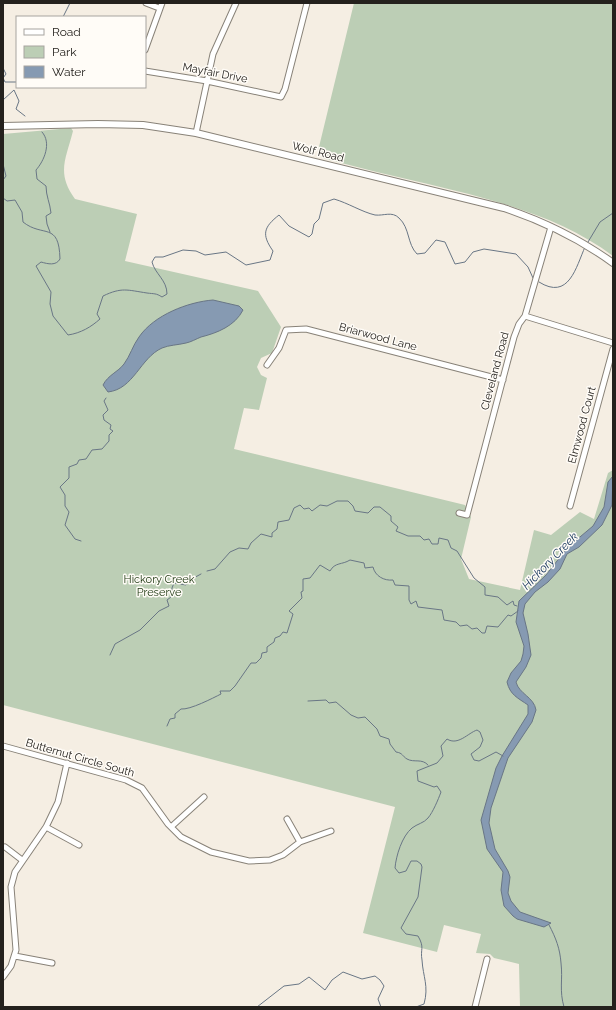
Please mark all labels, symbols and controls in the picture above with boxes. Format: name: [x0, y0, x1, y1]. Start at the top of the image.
legend: [16, 16, 146, 88]
text: Road: [52, 25, 81, 39]
text: Park: [52, 45, 77, 59]
street label: Mayfair Drive: [181, 60, 249, 86]
text: Water: [52, 65, 86, 79]
street label: Wolf Road: [291, 139, 345, 165]
street label: Briarwood Lane: [338, 320, 419, 354]
street label: Cleveland Road: [478, 330, 512, 412]
street label: Elmwood Court: [565, 385, 599, 465]
water label: Hickory Creek: [519, 529, 581, 593]
park label: Hickory Creek Preserve: [124, 573, 195, 599]
street label: Butternut Circle South: [24, 736, 136, 780]

